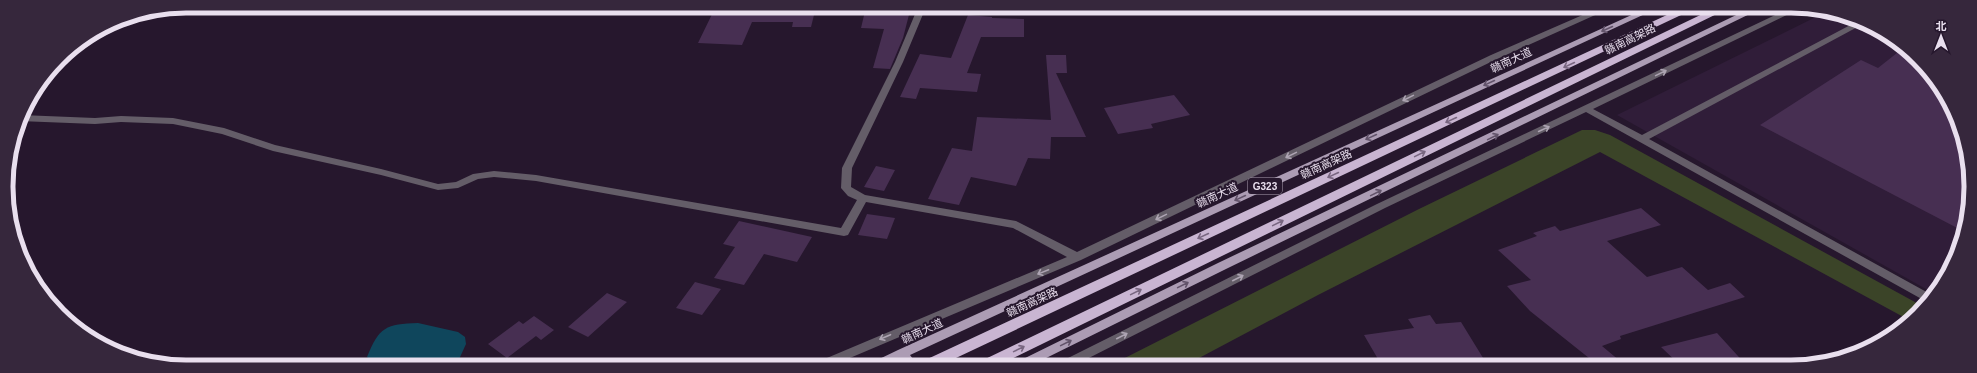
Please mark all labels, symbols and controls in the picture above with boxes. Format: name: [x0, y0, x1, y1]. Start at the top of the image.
north arrow: [1921, 16, 1961, 56]
text: 北: [1936, 20, 1947, 32]
street label: 赣南高架路: [1603, 22, 1657, 56]
one-way arrow: [1602, 26, 1614, 33]
street label: 赣南大道: [1489, 45, 1533, 75]
one-way arrow: [1563, 62, 1575, 69]
one-way arrow: [1655, 69, 1667, 76]
one-way arrow: [1483, 80, 1495, 87]
one-way arrow: [1402, 95, 1414, 102]
one-way arrow: [1445, 117, 1457, 124]
one-way arrow: [1538, 125, 1550, 132]
one-way arrow: [1487, 132, 1499, 140]
one-way arrow: [1365, 134, 1377, 141]
street label: 赣南高架路: [1299, 147, 1353, 181]
one-way arrow: [1414, 150, 1426, 157]
one-way arrow: [1285, 152, 1297, 159]
one-way arrow: [1328, 172, 1340, 179]
road number: G323: [1248, 178, 1282, 194]
street label: 赣南大道: [1195, 180, 1239, 210]
one-way arrow: [1370, 188, 1382, 196]
one-way arrow: [1235, 195, 1247, 202]
one-way arrow: [1155, 214, 1167, 221]
one-way arrow: [1272, 219, 1284, 226]
one-way arrow: [1197, 233, 1209, 240]
one-way arrow: [1037, 268, 1049, 276]
one-way arrow: [1232, 274, 1244, 281]
one-way arrow: [1177, 281, 1189, 288]
street label: 赣南高架路: [1005, 285, 1059, 319]
one-way arrow: [1130, 288, 1142, 295]
street label: 赣南大道: [900, 316, 944, 346]
one-way arrow: [1116, 332, 1128, 339]
one-way arrow: [880, 334, 892, 342]
one-way arrow: [1060, 339, 1072, 346]
one-way arrow: [1013, 345, 1025, 352]

